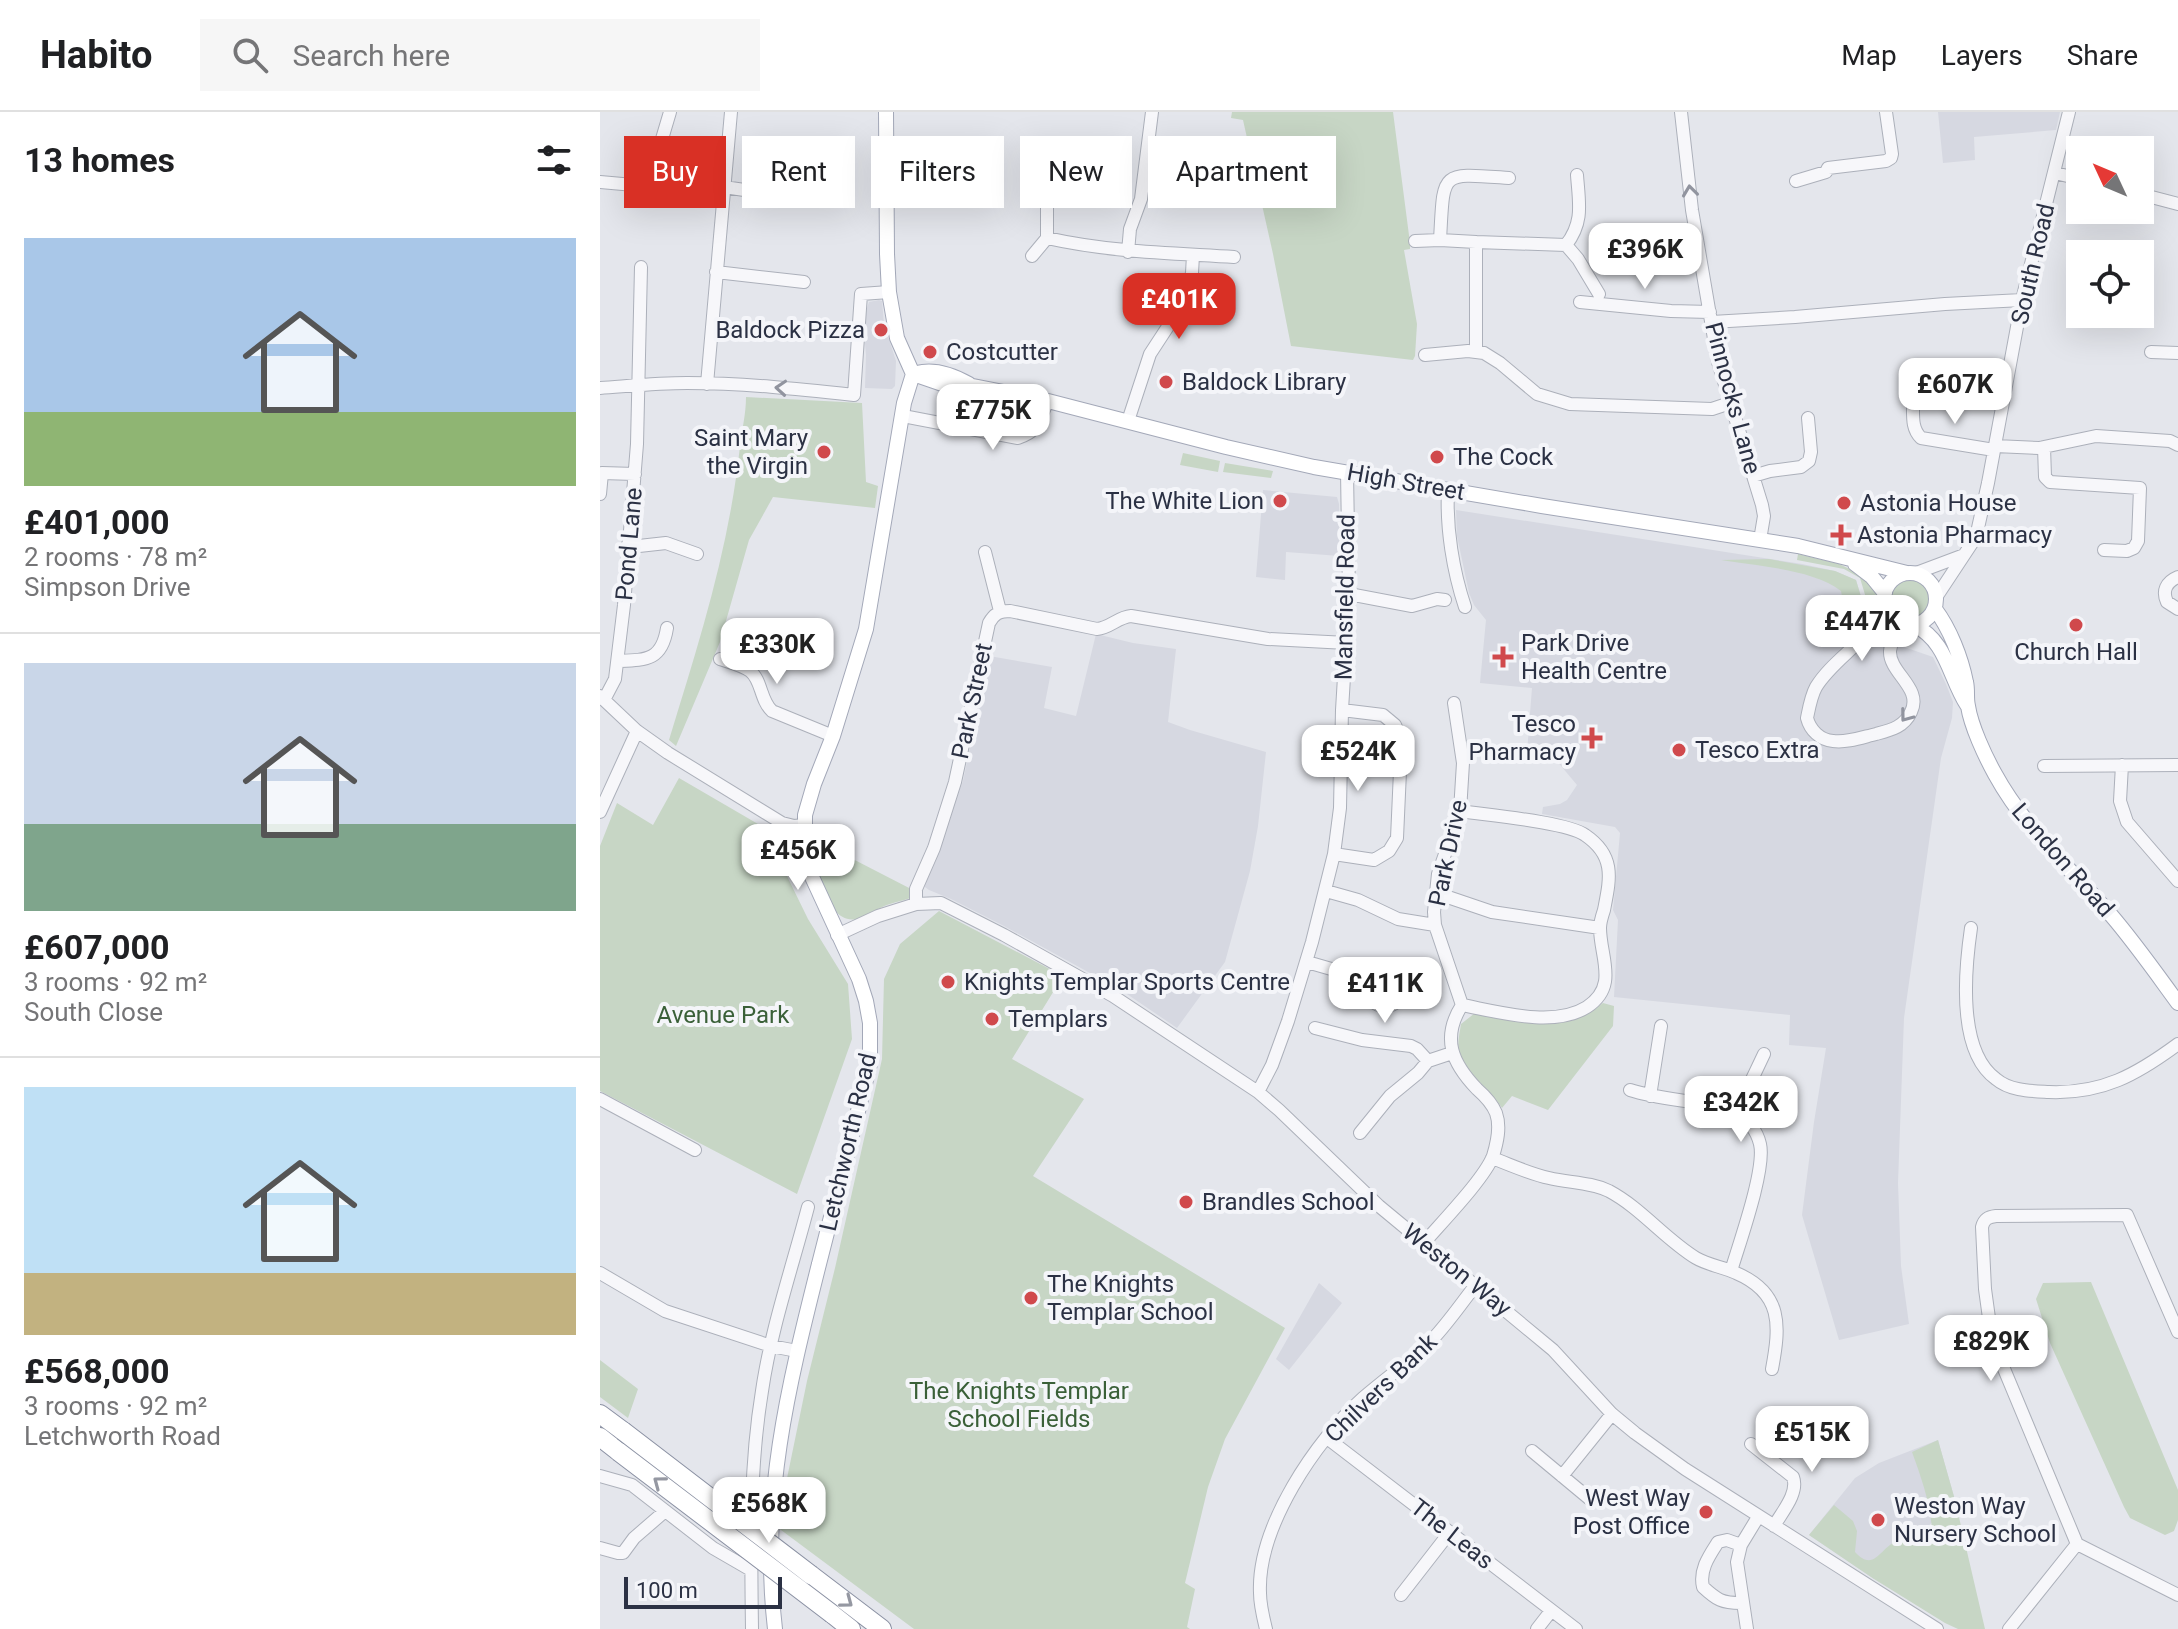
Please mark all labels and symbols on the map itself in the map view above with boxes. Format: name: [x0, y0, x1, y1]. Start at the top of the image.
north arrow: [2066, 136, 2154, 224]
one-way arrow: [1682, 185, 1699, 198]
street label: South Road: [2005, 201, 2061, 327]
pin: £396K: [1589, 223, 1701, 291]
pin: £401K: [1123, 273, 1235, 341]
place label: Baldock Pizza: [715, 316, 865, 344]
street label: Pinnocks Lane: [1699, 319, 1767, 477]
marker: Baldock Pizza: [872, 321, 890, 339]
place label: Costcutter: [946, 338, 1058, 366]
marker: Costcutter: [921, 343, 939, 361]
pin: £607K: [1899, 358, 2011, 426]
place label: Baldock Library: [1182, 368, 1347, 396]
marker: Baldock Library: [1157, 373, 1175, 391]
one-way arrow: [774, 380, 787, 397]
pin: £775K: [937, 384, 1049, 452]
place label: Saint Mary the Virgin: [694, 424, 809, 480]
marker: Saint Mary the Virgin: [815, 443, 833, 461]
place label: The Cock: [1453, 443, 1554, 471]
marker: The Cock: [1428, 448, 1446, 466]
street label: High Street: [1345, 458, 1467, 506]
street label: Pond Lane: [610, 486, 648, 602]
place label: The White Lion: [1105, 487, 1264, 515]
place label: Astonia House: [1860, 489, 2017, 517]
marker: The White Lion: [1271, 492, 1289, 510]
marker: Astonia House: [1835, 494, 1853, 512]
street label: Mansfield Road: [1330, 514, 1360, 680]
place label: Astonia Pharmacy: [1857, 521, 2053, 549]
marker: Astonia Pharmacy: [1832, 526, 1850, 544]
pin: £447K: [1806, 595, 1918, 663]
marker: Church Hall: [2067, 616, 2085, 634]
pin: £330K: [721, 618, 833, 686]
place label: Park Drive Health Centre: [1521, 629, 1667, 685]
place label: Church Hall: [2014, 638, 2138, 666]
street label: Park Street: [946, 640, 998, 761]
marker: Park Drive Health Centre: [1492, 646, 1514, 668]
one-way arrow: [1901, 707, 1915, 722]
place label: Tesco Pharmacy: [1468, 710, 1577, 766]
pin: £524K: [1302, 725, 1414, 793]
marker: Tesco Pharmacy: [1583, 729, 1601, 747]
place label: Tesco Extra: [1695, 736, 1820, 764]
marker: Tesco Extra: [1670, 741, 1688, 759]
street label: Park Drive: [1423, 797, 1473, 909]
street label: London Road: [2006, 797, 2120, 923]
pin: £456K: [742, 824, 854, 892]
pin: £411K: [1329, 957, 1441, 1025]
place label: Knights Templar Sports Centre: [964, 968, 1290, 996]
marker: Knights Templar Sports Centre: [939, 973, 957, 991]
park label: Avenue Park: [657, 1001, 790, 1029]
place label: Templars: [1008, 1005, 1108, 1033]
marker: Templars: [983, 1010, 1001, 1028]
street label: Letchworth Road: [814, 1050, 882, 1234]
pin: £342K: [1685, 1076, 1797, 1144]
place label: Brandles School: [1202, 1188, 1375, 1216]
marker: Brandles School: [1177, 1193, 1195, 1211]
street label: Weston Way: [1397, 1218, 1517, 1323]
place label: The Knights Templar School: [1047, 1270, 1214, 1326]
marker: The Knights Templar School: [1022, 1289, 1040, 1307]
pin: £829K: [1935, 1315, 2047, 1383]
street label: Chilvers Bank: [1319, 1327, 1443, 1448]
park label: The Knights Templar School Fields: [909, 1377, 1129, 1433]
pin: £515K: [1756, 1406, 1868, 1474]
pin: £568K: [713, 1477, 825, 1545]
one-way arrow: [653, 1478, 668, 1492]
place label: West Way Post Office: [1573, 1484, 1691, 1540]
place label: Weston Way Nursery School: [1894, 1492, 2057, 1548]
street label: The Leas: [1405, 1493, 1499, 1575]
marker: West Way Post Office: [1697, 1503, 1715, 1521]
marker: Weston Way Nursery School: [1869, 1511, 1887, 1529]
scale bar: [624, 1573, 782, 1609]
one-way arrow: [838, 1593, 853, 1607]

